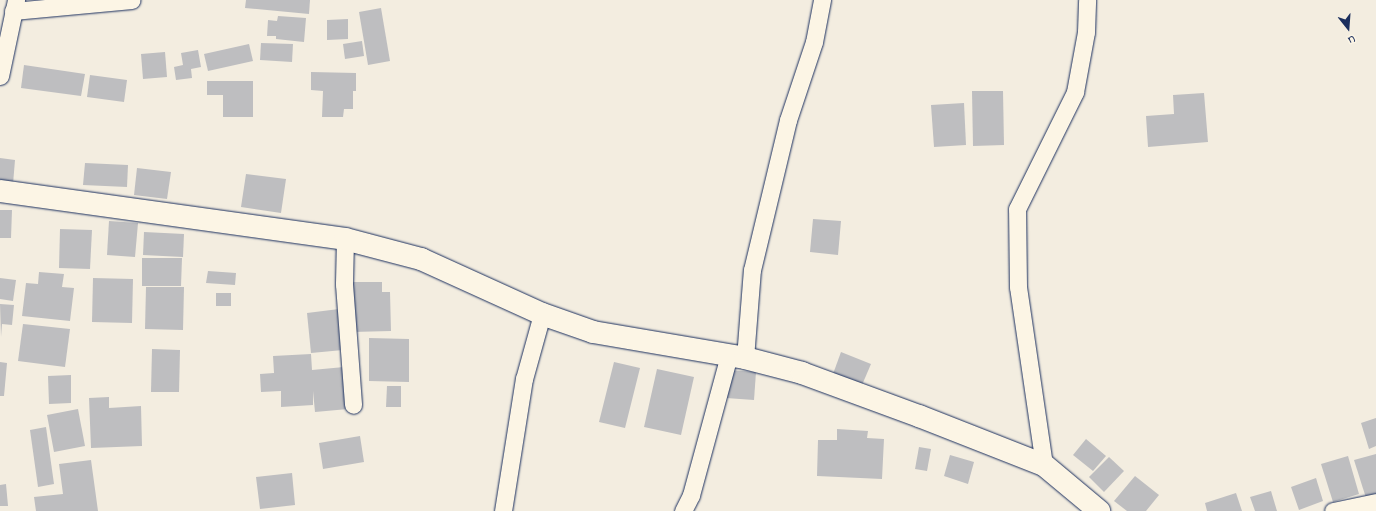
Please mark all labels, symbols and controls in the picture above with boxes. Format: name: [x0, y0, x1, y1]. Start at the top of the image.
north arrow: [1328, 8, 1368, 48]
text: U: [1346, 31, 1357, 48]

